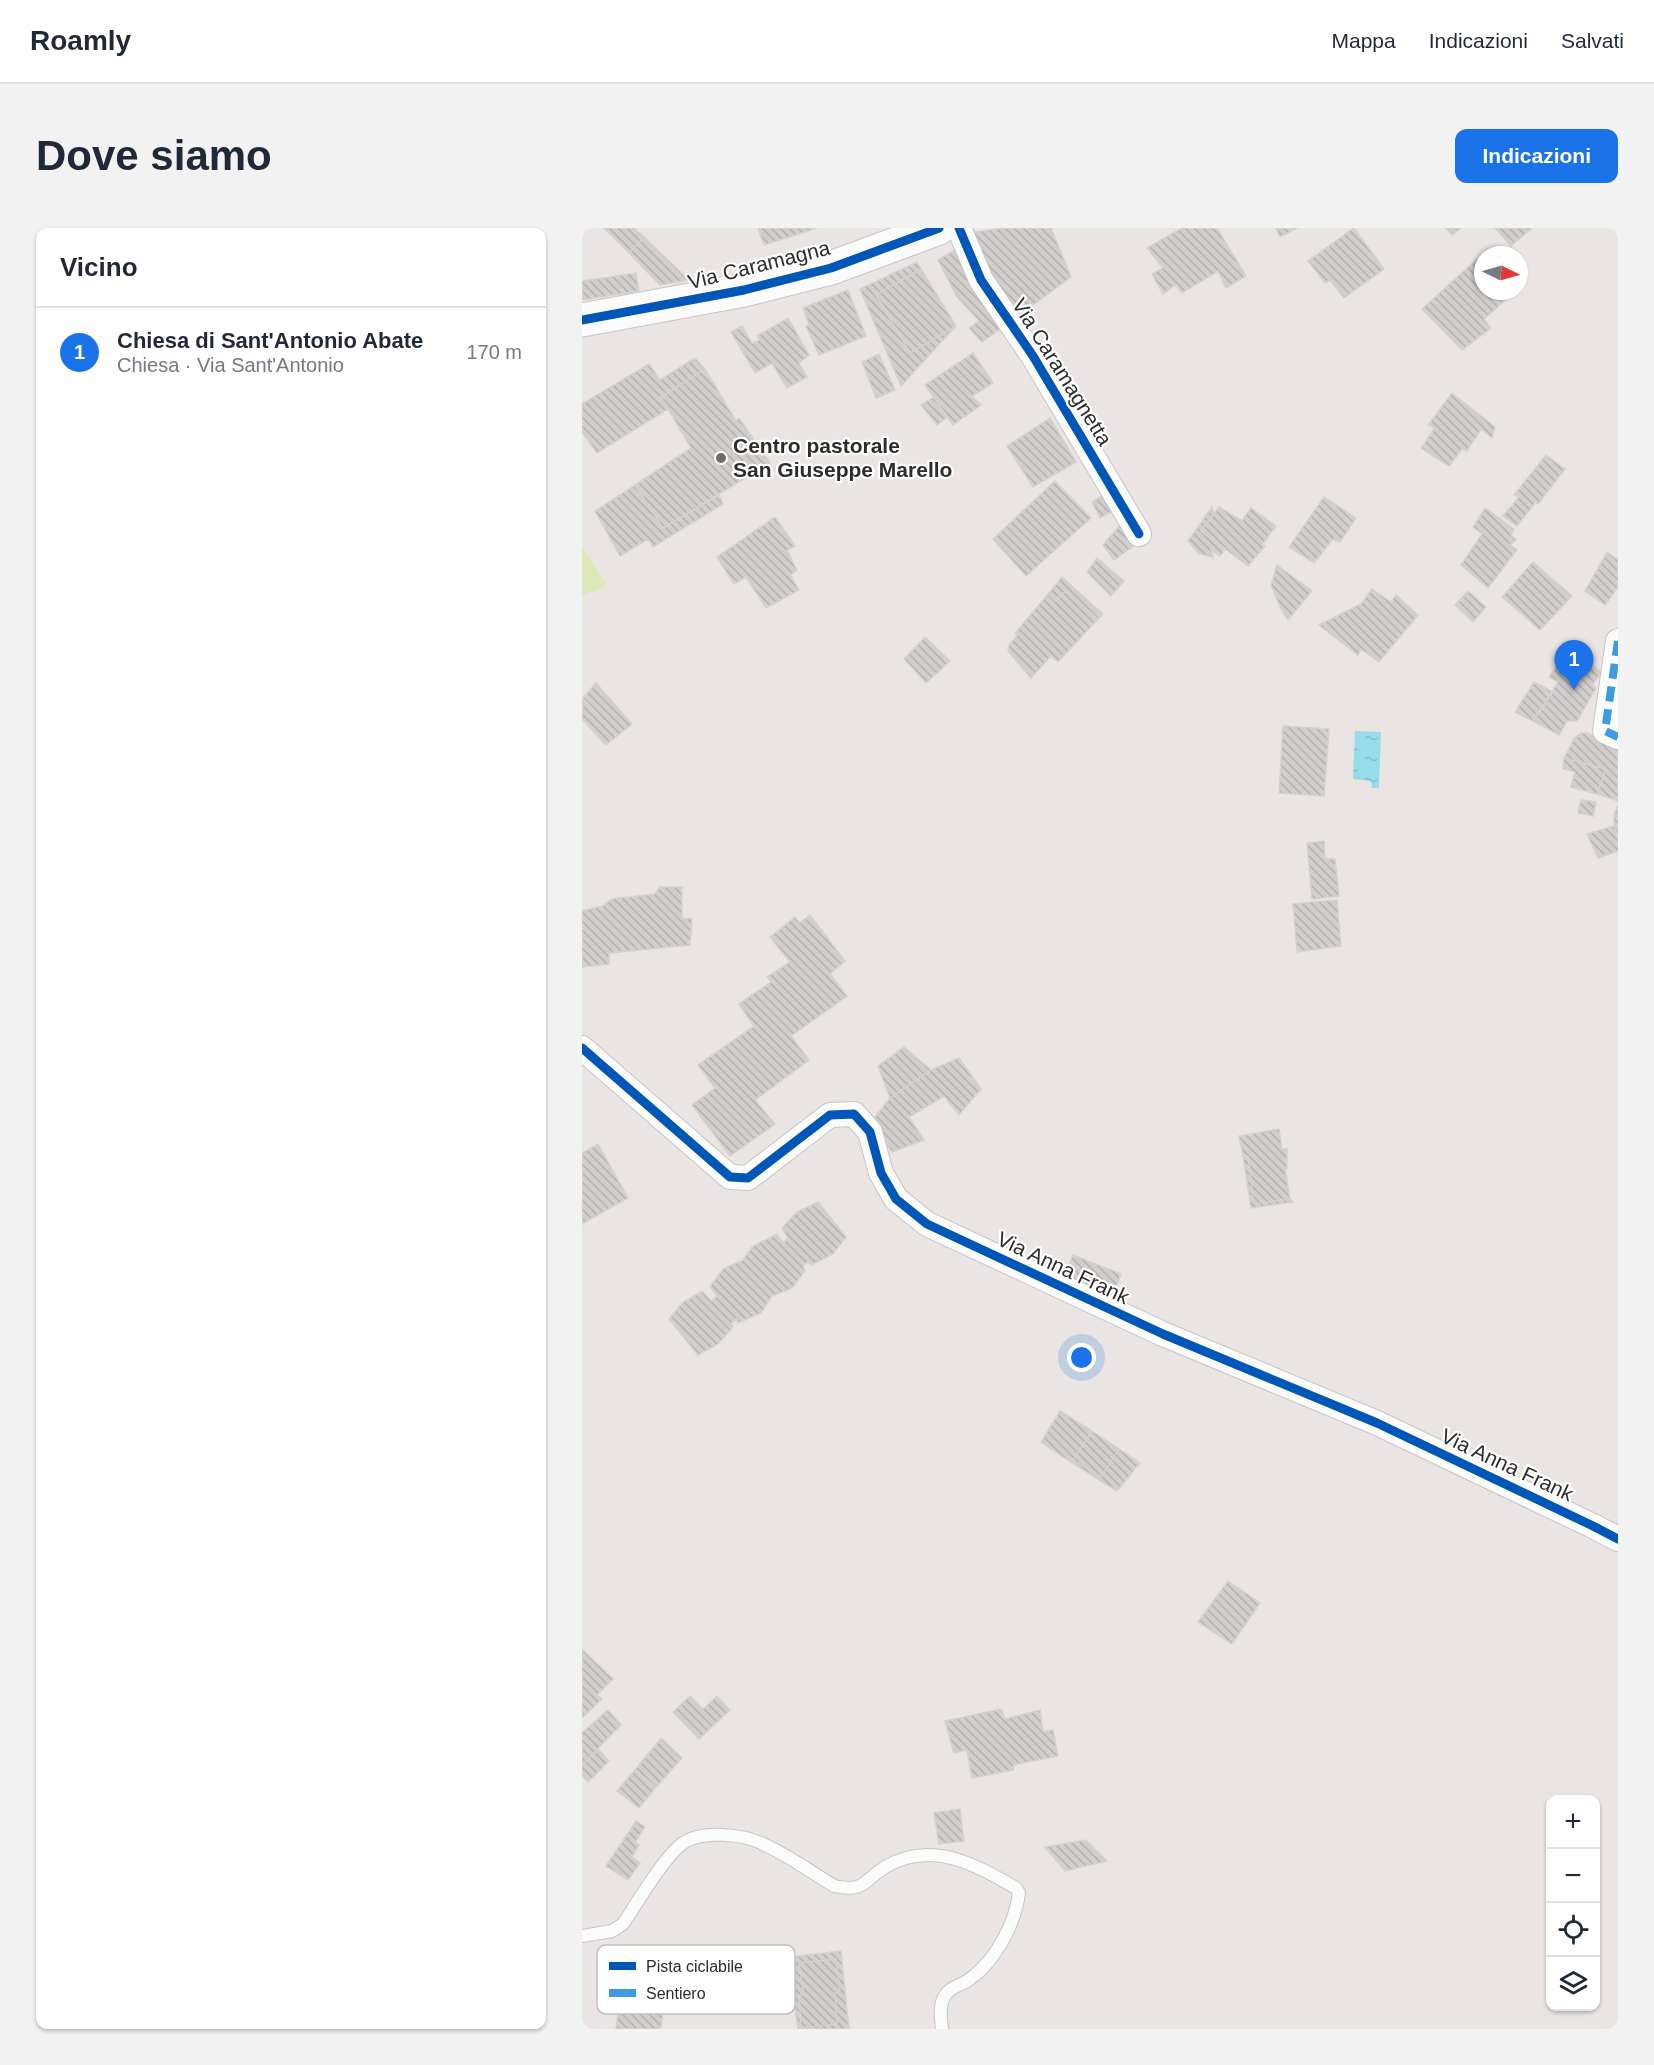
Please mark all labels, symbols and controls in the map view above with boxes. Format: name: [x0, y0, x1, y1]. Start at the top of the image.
text: Roamly: [30, 25, 131, 56]
text: Mappa: [1332, 29, 1396, 52]
text: Indicazioni: [1429, 29, 1528, 52]
text: Salvati: [1561, 29, 1624, 52]
button: Indicazioni: [1455, 129, 1618, 183]
text: Dove siamo: [36, 132, 272, 179]
street label: Via Caramagna: [685, 236, 833, 293]
north arrow: [1474, 246, 1528, 300]
text: Vicino: [60, 252, 138, 282]
street label: Via Caramagnetta: [1008, 294, 1117, 450]
text: Chiesa di Sant'Antonio Abate: [117, 328, 423, 353]
text: 1: [74, 341, 85, 363]
text: 170 m: [466, 341, 522, 363]
text: Chiesa · Via Sant'Antonio: [117, 354, 344, 376]
place label: Centro pastorale San Giuseppe Marello: [733, 434, 952, 481]
marker: Centro pastorale San Giuseppe Marello: [714, 451, 728, 465]
pin: 1: [1554, 640, 1594, 690]
street label: Via Anna Frank: [993, 1227, 1133, 1308]
your location: [1067, 1343, 1096, 1372]
street label: Via Anna Frank: [1437, 1424, 1577, 1505]
map controls: [1546, 1795, 1600, 2011]
button: +: [1546, 1795, 1600, 1849]
button: −: [1546, 1849, 1600, 1903]
button: locate: [1546, 1903, 1600, 1957]
legend: [597, 1945, 795, 2014]
button: layers: [1546, 1957, 1600, 2011]
text: Pista ciclabile: [646, 1958, 743, 1975]
text: Sentiero: [646, 1985, 706, 2002]

